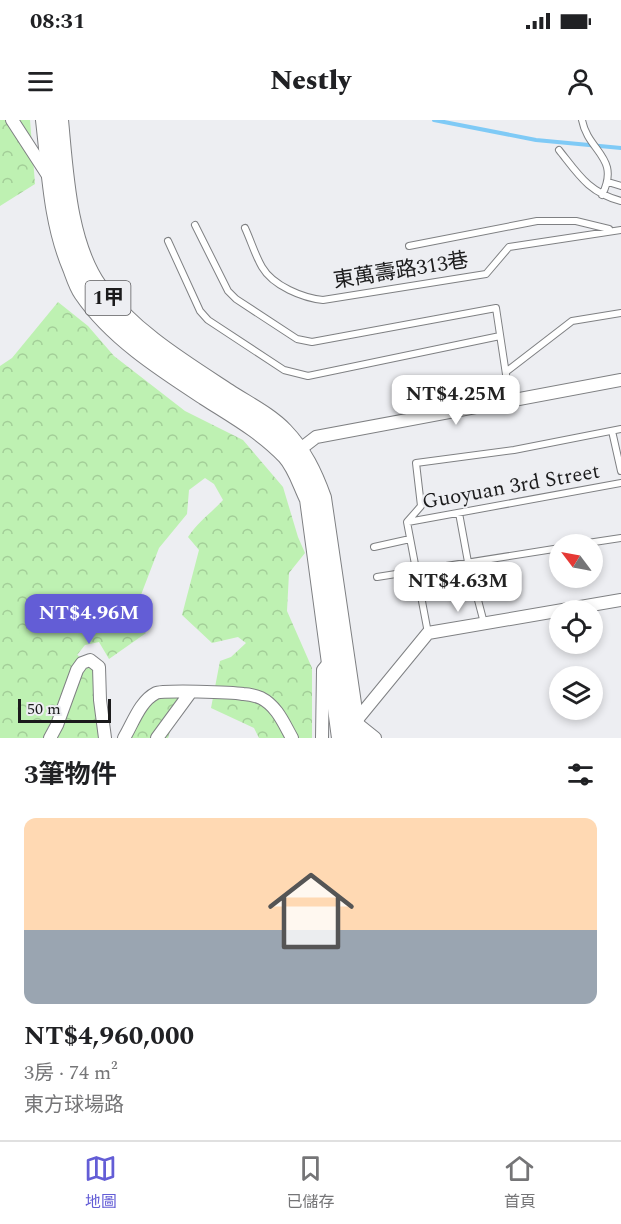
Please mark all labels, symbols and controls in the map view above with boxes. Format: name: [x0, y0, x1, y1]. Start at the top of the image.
text: 08:31: [30, 5, 85, 38]
text: Nestly: [270, 60, 351, 102]
icon: menu: [24, 65, 57, 98]
icon: person: [564, 65, 597, 98]
street label: 東萬壽路313巷: [331, 245, 471, 297]
road number: 1甲: [86, 281, 130, 315]
pin: NT$4.25M: [394, 375, 518, 426]
text: NT$4.25M: [406, 379, 506, 409]
street label: Guoyuan 3rd Street: [420, 456, 602, 518]
north arrow: [549, 534, 603, 588]
map controls: [549, 534, 603, 720]
pin: NT$4.63M: [396, 562, 520, 613]
text: NT$4.63M: [408, 566, 508, 596]
pin: NT$4.96M: [27, 594, 151, 645]
text: NT$4.96M: [39, 598, 139, 628]
button: locate: [549, 600, 603, 654]
button: layers: [549, 666, 603, 720]
scale bar: [18, 696, 111, 724]
text: 50 m: [27, 697, 61, 721]
text: 3筆物件: [24, 755, 117, 795]
icon: filters: [564, 758, 597, 791]
icon: home: [257, 857, 365, 965]
text: NT$4,960,000: [24, 1016, 194, 1056]
text: 3房 · 74 m²: [24, 1058, 118, 1088]
text: 東方球場路: [24, 1090, 124, 1120]
tab: 地圖: [84, 1152, 117, 1214]
tab: 已儲存: [286, 1152, 334, 1214]
tab: 首頁: [503, 1152, 536, 1214]

